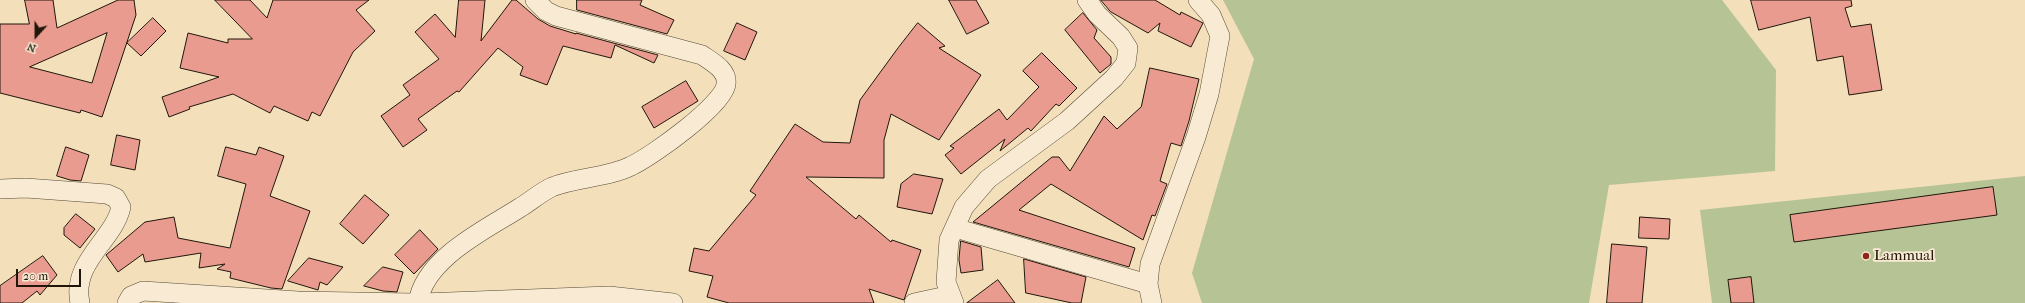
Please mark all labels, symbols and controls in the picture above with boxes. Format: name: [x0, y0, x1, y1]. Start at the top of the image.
north arrow: [16, 16, 56, 56]
text: N: [25, 40, 38, 55]
place label: Lammual: [1874, 247, 1934, 265]
marker: Lammual: [1861, 251, 1871, 261]
scale bar: [18, 261, 83, 287]
text: 20 m: [23, 269, 48, 283]

